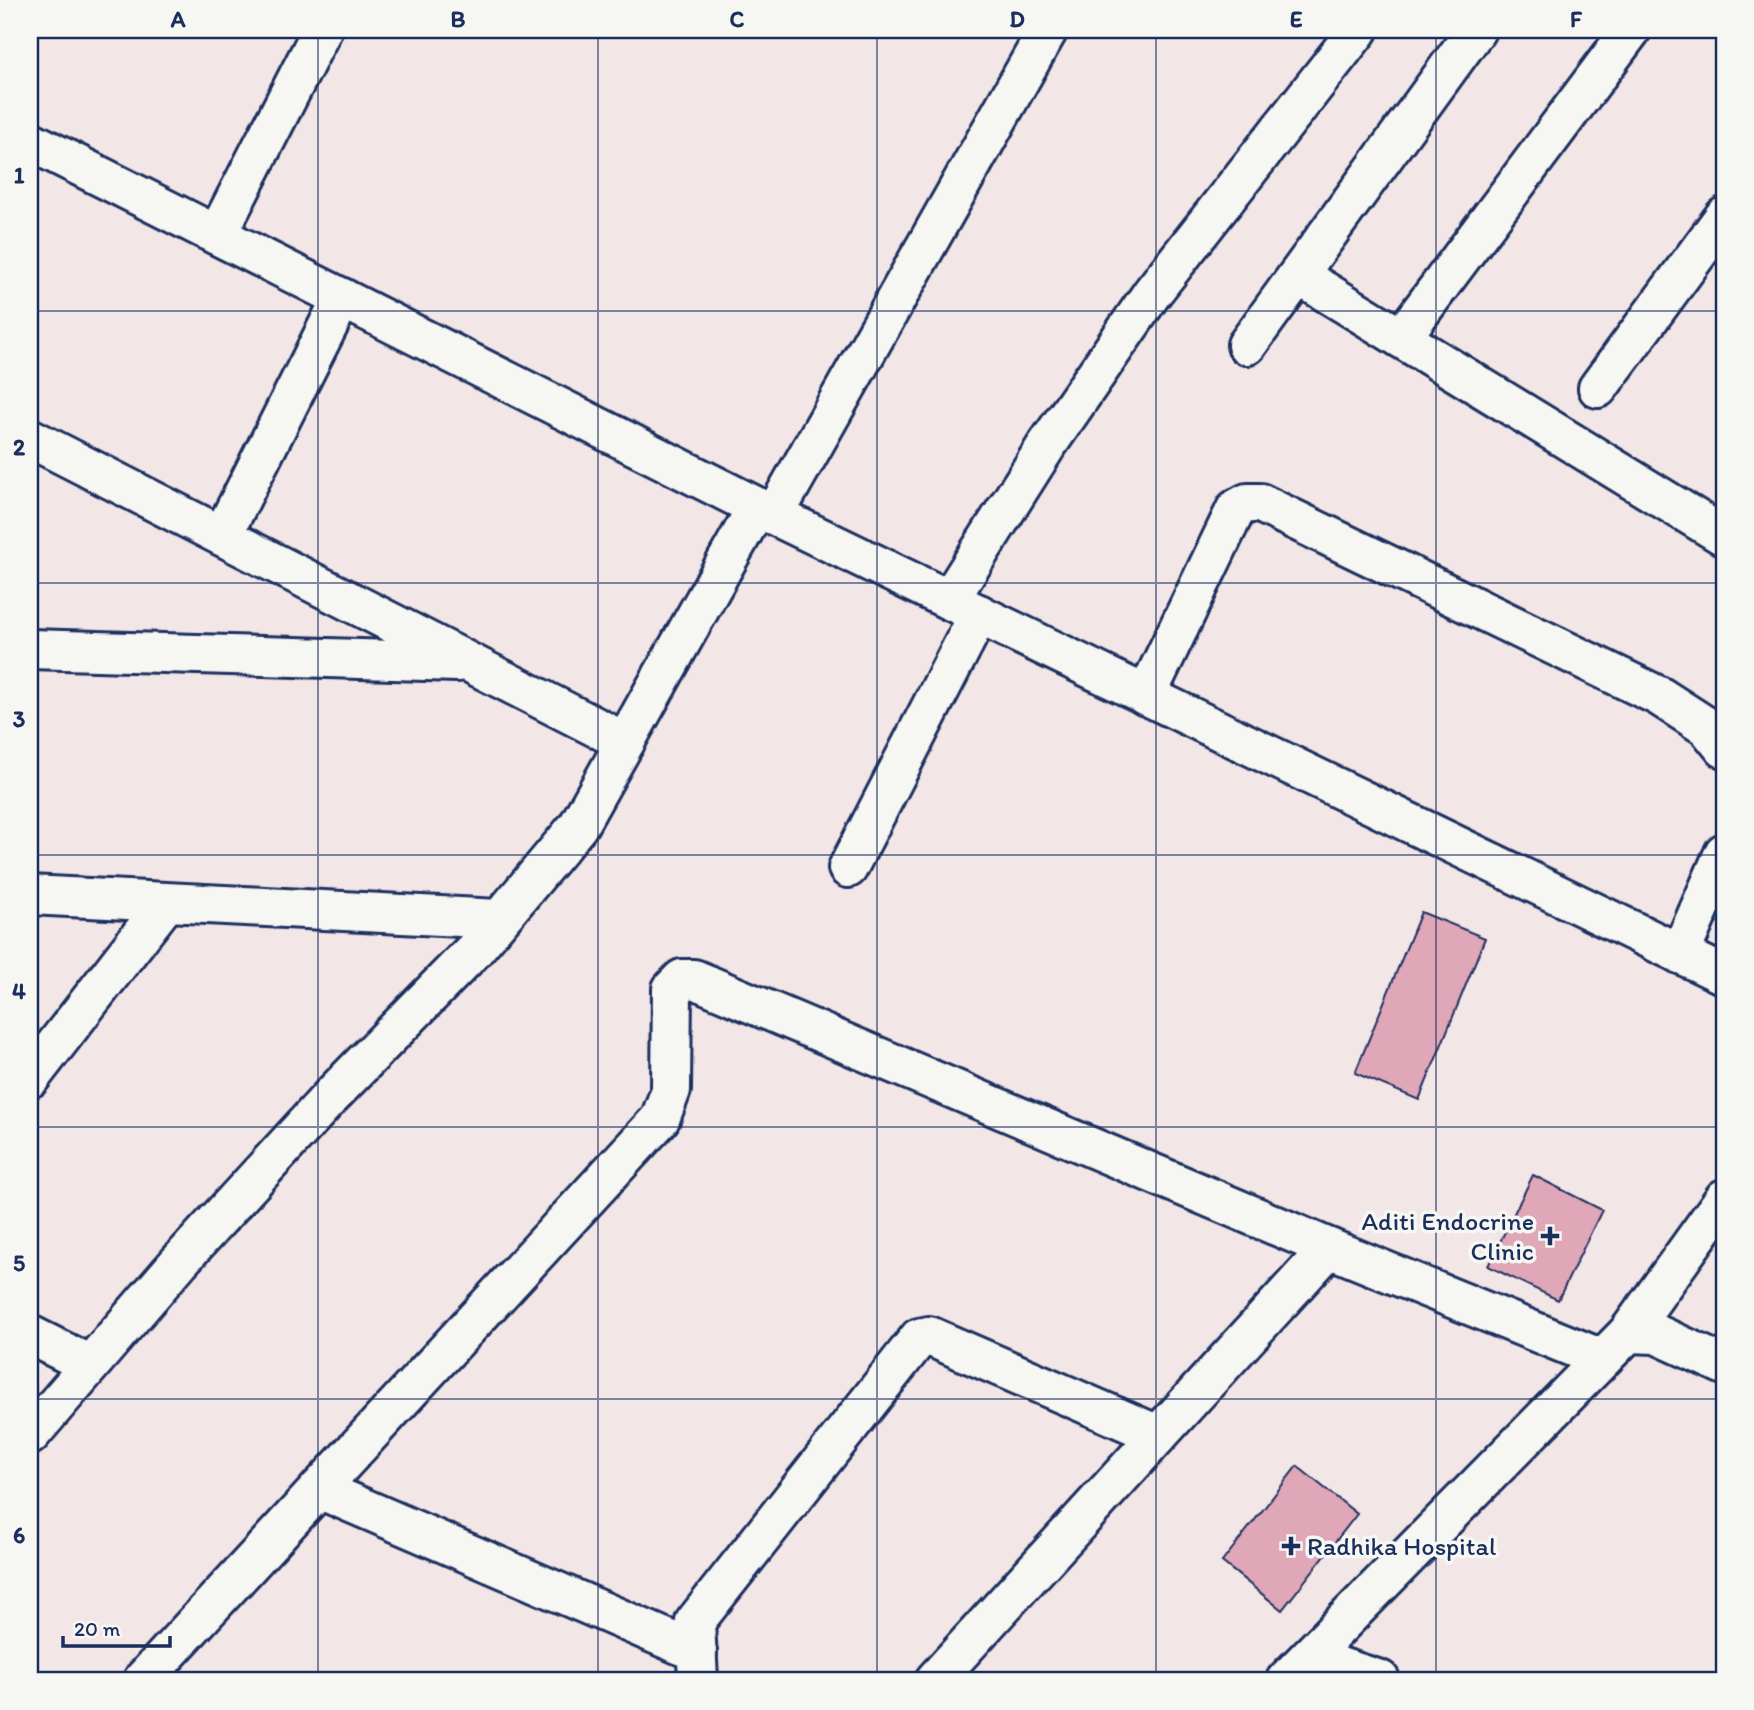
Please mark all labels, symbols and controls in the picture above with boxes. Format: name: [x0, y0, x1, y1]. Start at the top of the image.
text: A: [170, 5, 186, 33]
text: B: [451, 5, 466, 33]
text: C: [730, 5, 745, 33]
text: D: [1009, 5, 1025, 33]
text: E: [1290, 5, 1303, 33]
text: F: [1570, 5, 1583, 33]
text: 1: [14, 161, 25, 189]
text: 2: [13, 433, 26, 461]
text: 3: [13, 705, 26, 733]
text: 4: [12, 977, 26, 1005]
place label: Aditi Endocrine Clinic: [1361, 1205, 1534, 1267]
marker: Aditi Endocrine Clinic: [1540, 1226, 1560, 1246]
text: 5: [13, 1249, 25, 1277]
text: 6: [13, 1521, 25, 1549]
place label: Radhika Hospital: [1307, 1530, 1496, 1562]
marker: Radhika Hospital: [1281, 1536, 1301, 1556]
scale bar: [63, 1605, 170, 1649]
text: 20 m: [74, 1616, 121, 1641]

